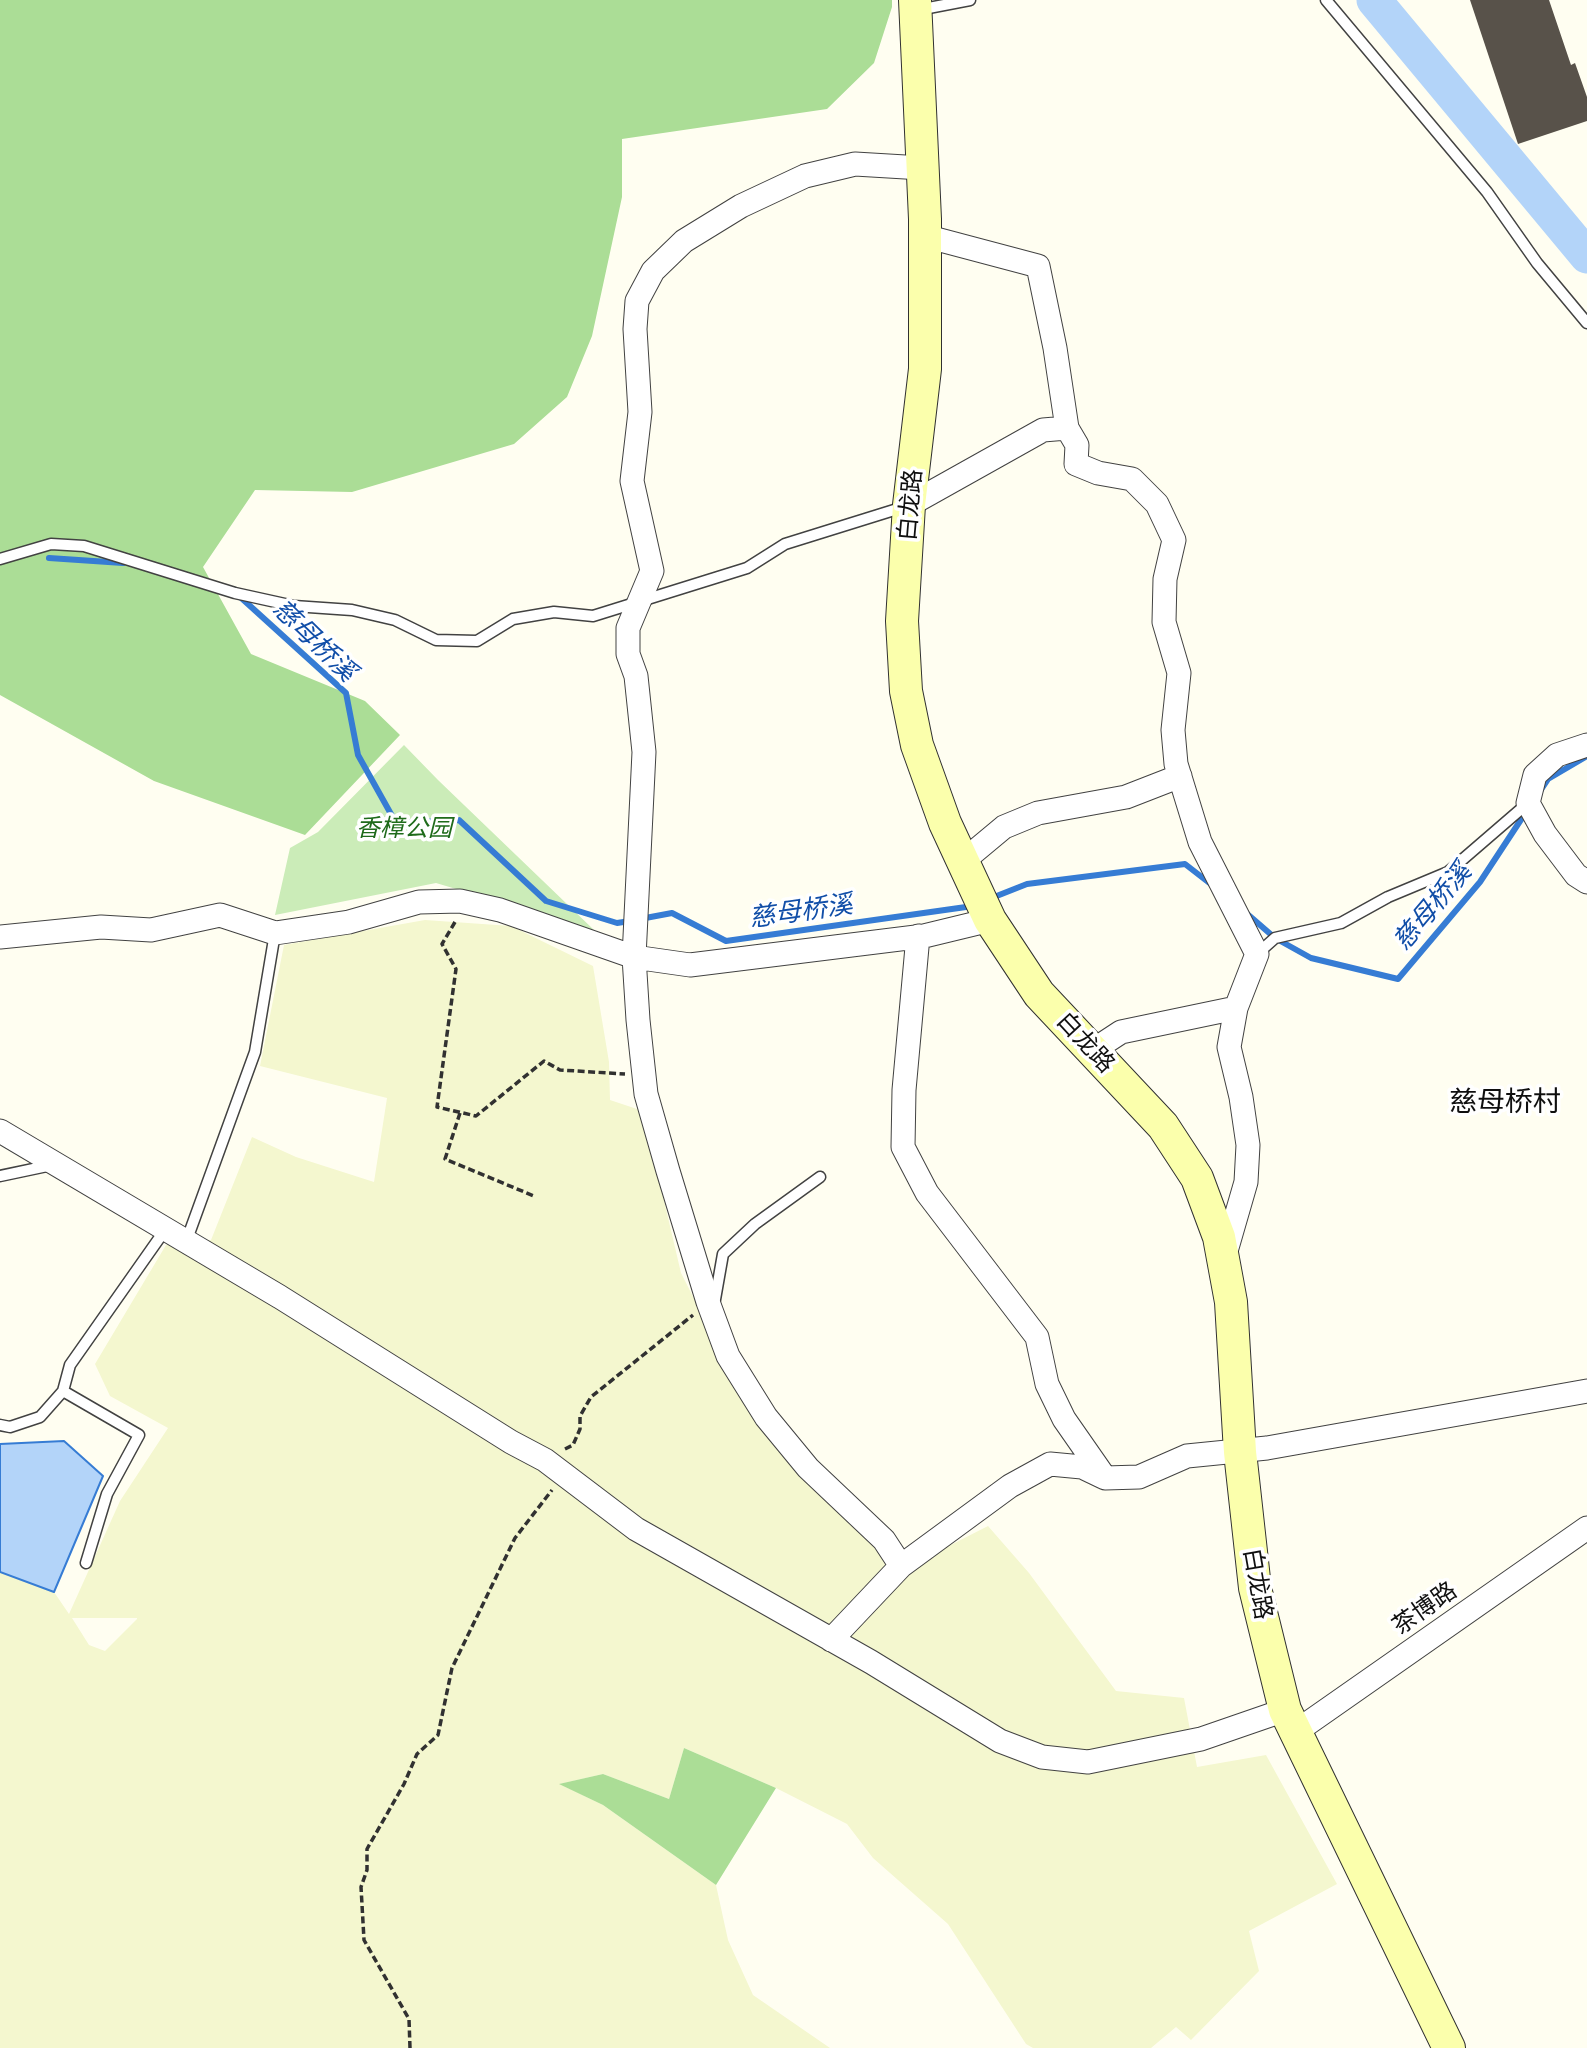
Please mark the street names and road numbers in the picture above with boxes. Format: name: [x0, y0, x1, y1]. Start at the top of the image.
street label: 白龙路: [894, 468, 928, 542]
street label: 白龙路: [1050, 1007, 1120, 1079]
street label: 白龙路: [1237, 1546, 1277, 1622]
street label: 茶博路: [1387, 1577, 1463, 1641]

